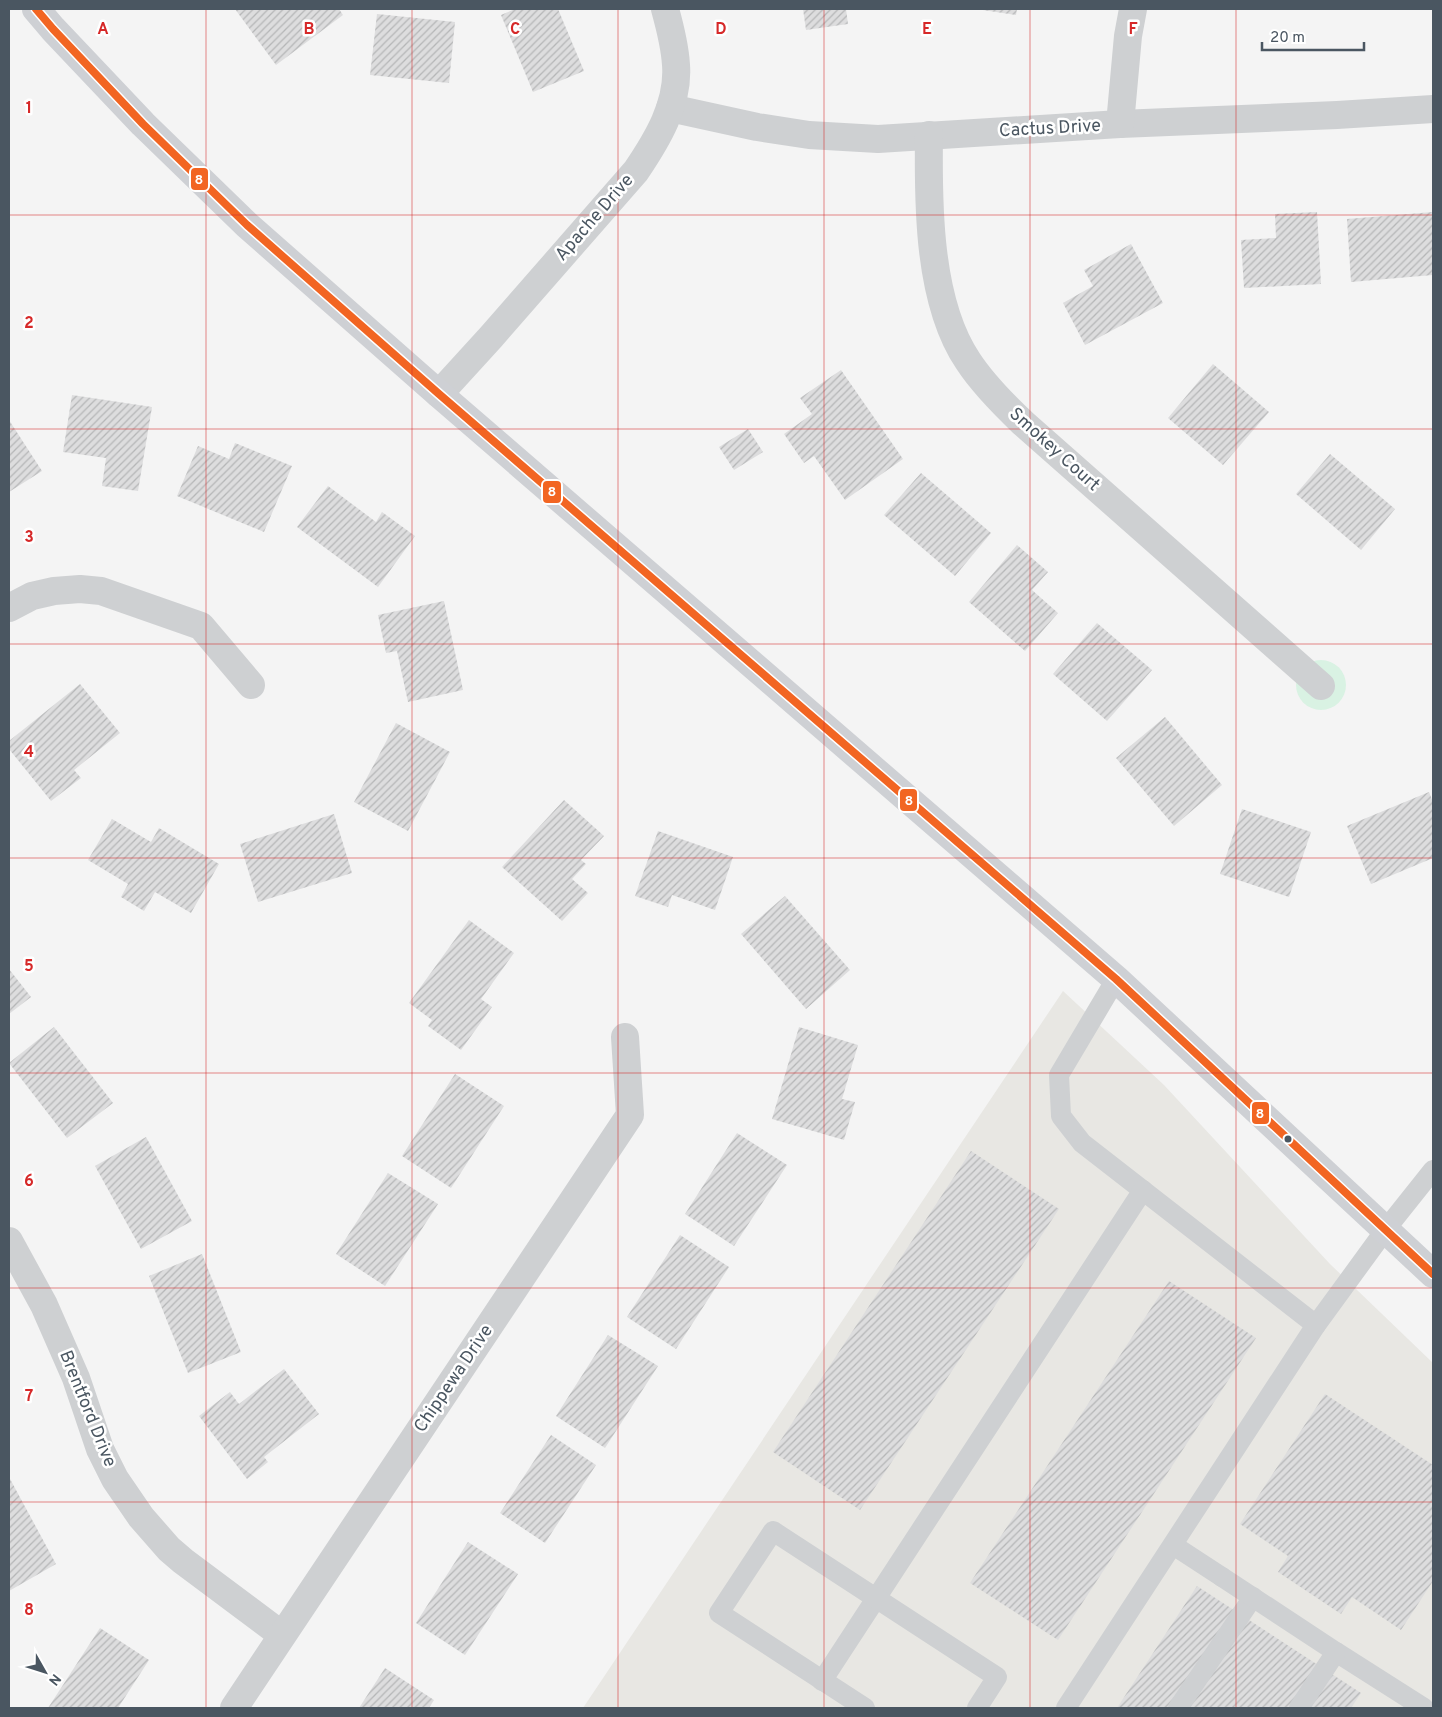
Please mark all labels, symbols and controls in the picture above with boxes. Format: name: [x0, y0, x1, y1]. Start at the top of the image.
text: A: [97, 20, 109, 40]
text: B: [303, 20, 315, 40]
text: C: [510, 20, 520, 40]
text: D: [715, 20, 727, 40]
text: E: [922, 20, 932, 40]
text: F: [1128, 20, 1138, 40]
scale bar: [1262, 20, 1364, 52]
text: 20 m: [1270, 29, 1305, 48]
text: 1: [26, 99, 32, 119]
street label: Cactus Drive: [998, 115, 1102, 143]
line badge: 8: [190, 167, 209, 191]
street label: Apache Drive: [551, 170, 639, 266]
text: 8: [195, 172, 203, 189]
text: 2: [24, 314, 34, 334]
street label: Smokey Court: [1004, 403, 1104, 497]
line badge: 8: [542, 480, 562, 504]
text: 8: [548, 484, 556, 501]
text: 3: [24, 528, 34, 548]
text: 4: [24, 743, 34, 763]
line badge: 8: [899, 788, 918, 812]
text: 8: [905, 793, 913, 810]
text: 5: [24, 957, 34, 977]
line badge: 8: [1251, 1101, 1270, 1125]
text: 8: [1256, 1106, 1264, 1123]
unlabelled marker: [1283, 1134, 1293, 1144]
text: 6: [24, 1172, 34, 1192]
street label: Chippewa Drive: [409, 1321, 499, 1437]
street label: Brentford Drive: [53, 1347, 121, 1471]
text: 7: [25, 1387, 33, 1407]
text: 8: [24, 1601, 34, 1621]
north arrow: [20, 1647, 70, 1697]
text: N: [44, 1670, 64, 1688]

